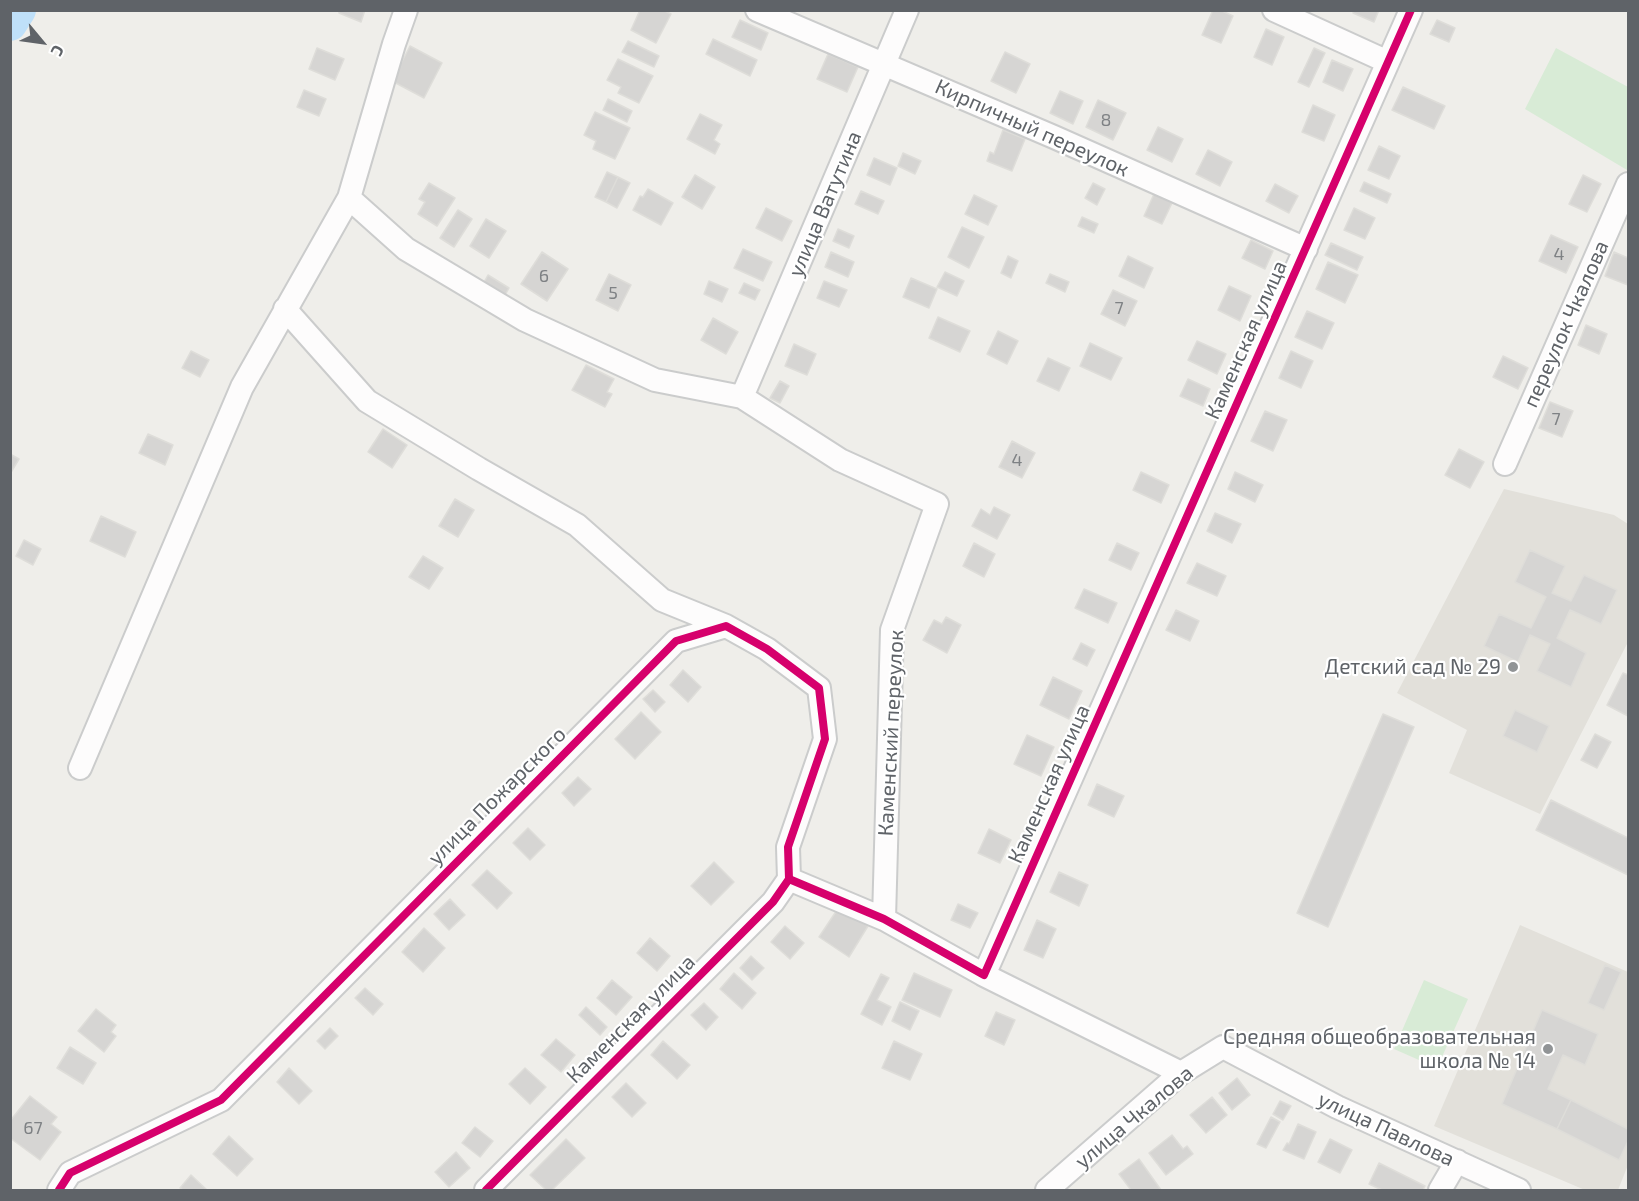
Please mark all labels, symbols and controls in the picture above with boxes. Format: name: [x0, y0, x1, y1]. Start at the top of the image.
north arrow: [12, 12, 72, 72]
text: С: [48, 42, 69, 60]
street label: Кирпичный переулок: [931, 74, 1133, 182]
house number: 8: [1101, 109, 1111, 131]
street label: улица Ватутина: [783, 127, 867, 281]
street label: переулок Чкалова: [1518, 237, 1614, 411]
house number: 4: [1553, 243, 1565, 265]
street label: Каменская улица: [1200, 257, 1292, 423]
house number: 6: [539, 265, 549, 287]
house number: 5: [608, 282, 618, 304]
house number: 7: [1114, 297, 1124, 319]
house number: 7: [1551, 408, 1561, 430]
house number: 4: [1011, 449, 1023, 471]
street label: Каменский переулок: [873, 629, 909, 837]
place label: Детский сад № 29: [1325, 654, 1501, 680]
marker: Детский сад № 29: [1506, 660, 1520, 674]
street label: Каменская улица: [1003, 701, 1095, 867]
street label: улица Пожарского: [423, 722, 571, 870]
street label: Каменская улица: [562, 950, 700, 1088]
place label: Средняя общеобразовательная школа № 14: [1223, 1024, 1536, 1074]
marker: Средняя общеобразовательная школа № 14: [1541, 1042, 1555, 1056]
street label: улица Чкалова: [1070, 1060, 1198, 1174]
street label: улица Павлова: [1314, 1086, 1458, 1172]
house number: 67: [23, 1117, 43, 1139]

